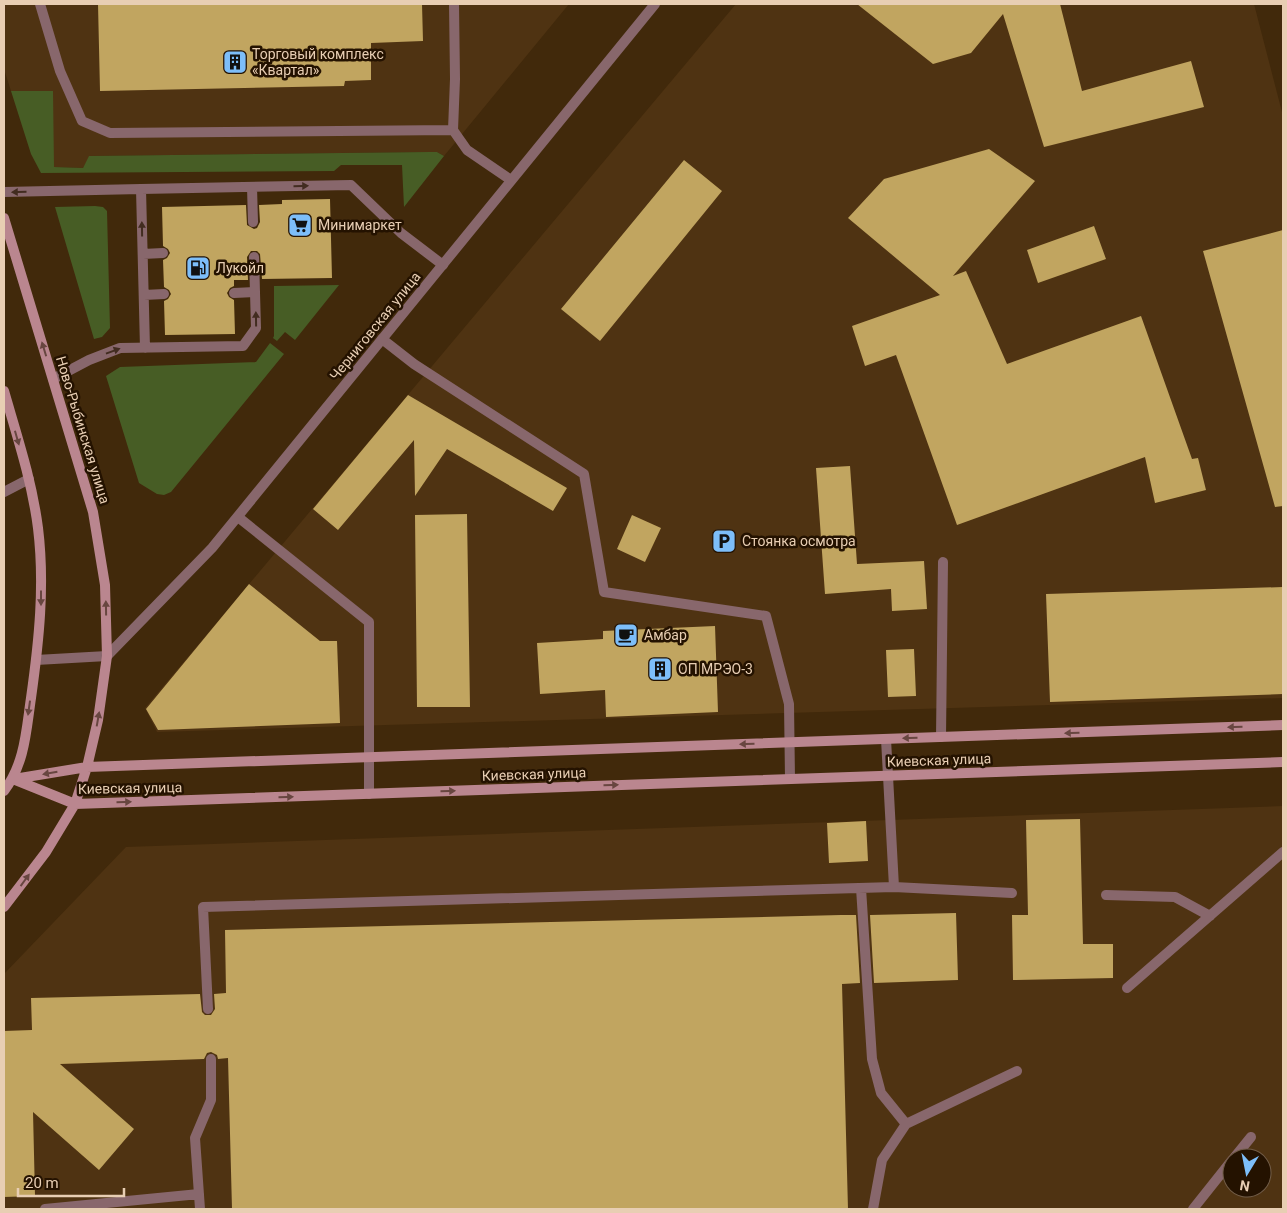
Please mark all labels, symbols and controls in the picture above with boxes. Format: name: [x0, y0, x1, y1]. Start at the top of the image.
place label: Торговый комплекс «Квартал»: [252, 46, 384, 78]
building icon: Торговый комплекс «Квартал»: [222, 49, 248, 75]
one-way arrow: [293, 182, 309, 190]
one-way arrow: [10, 188, 26, 196]
supermarket icon: Минимаркет: [287, 212, 313, 238]
place label: Минимаркет: [318, 217, 402, 233]
one-way arrow: [138, 221, 146, 237]
fuel station icon: Лукойл: [185, 255, 211, 281]
place label: Лукойл: [216, 260, 264, 276]
street label: Черниговская улица: [326, 269, 424, 383]
one-way arrow: [251, 310, 259, 326]
one-way arrow: [39, 341, 47, 356]
one-way arrow: [105, 347, 120, 354]
street label: Ново-Рыбинская улица: [53, 354, 113, 506]
one-way arrow: [14, 431, 22, 446]
parking icon: Стоянка осмотра: [711, 528, 737, 554]
place label: Стоянка осмотра: [742, 533, 856, 549]
one-way arrow: [37, 590, 45, 606]
one-way arrow: [101, 599, 109, 615]
cafe icon: Амбар: [613, 622, 639, 648]
place label: Амбар: [644, 627, 687, 643]
building icon: ОП МРЭО-3: [647, 656, 673, 682]
place label: ОП МРЭО-3: [678, 661, 753, 677]
one-way arrow: [25, 701, 33, 717]
one-way arrow: [94, 711, 102, 727]
one-way arrow: [1226, 723, 1242, 731]
one-way arrow: [1064, 729, 1080, 737]
one-way arrow: [901, 735, 917, 743]
one-way arrow: [739, 740, 755, 748]
street label: Киевская улица: [887, 750, 991, 770]
street label: Киевская улица: [482, 764, 586, 784]
one-way arrow: [41, 769, 57, 777]
street label: Киевская улица: [78, 779, 182, 797]
one-way arrow: [603, 781, 619, 789]
one-way arrow: [441, 787, 457, 795]
one-way arrow: [278, 792, 294, 800]
one-way arrow: [116, 798, 132, 806]
one-way arrow: [20, 873, 30, 887]
north arrow: [1222, 1148, 1272, 1198]
scale bar: [18, 1166, 124, 1198]
text: 20 m: [25, 1174, 59, 1192]
text: N: [1238, 1177, 1251, 1195]

